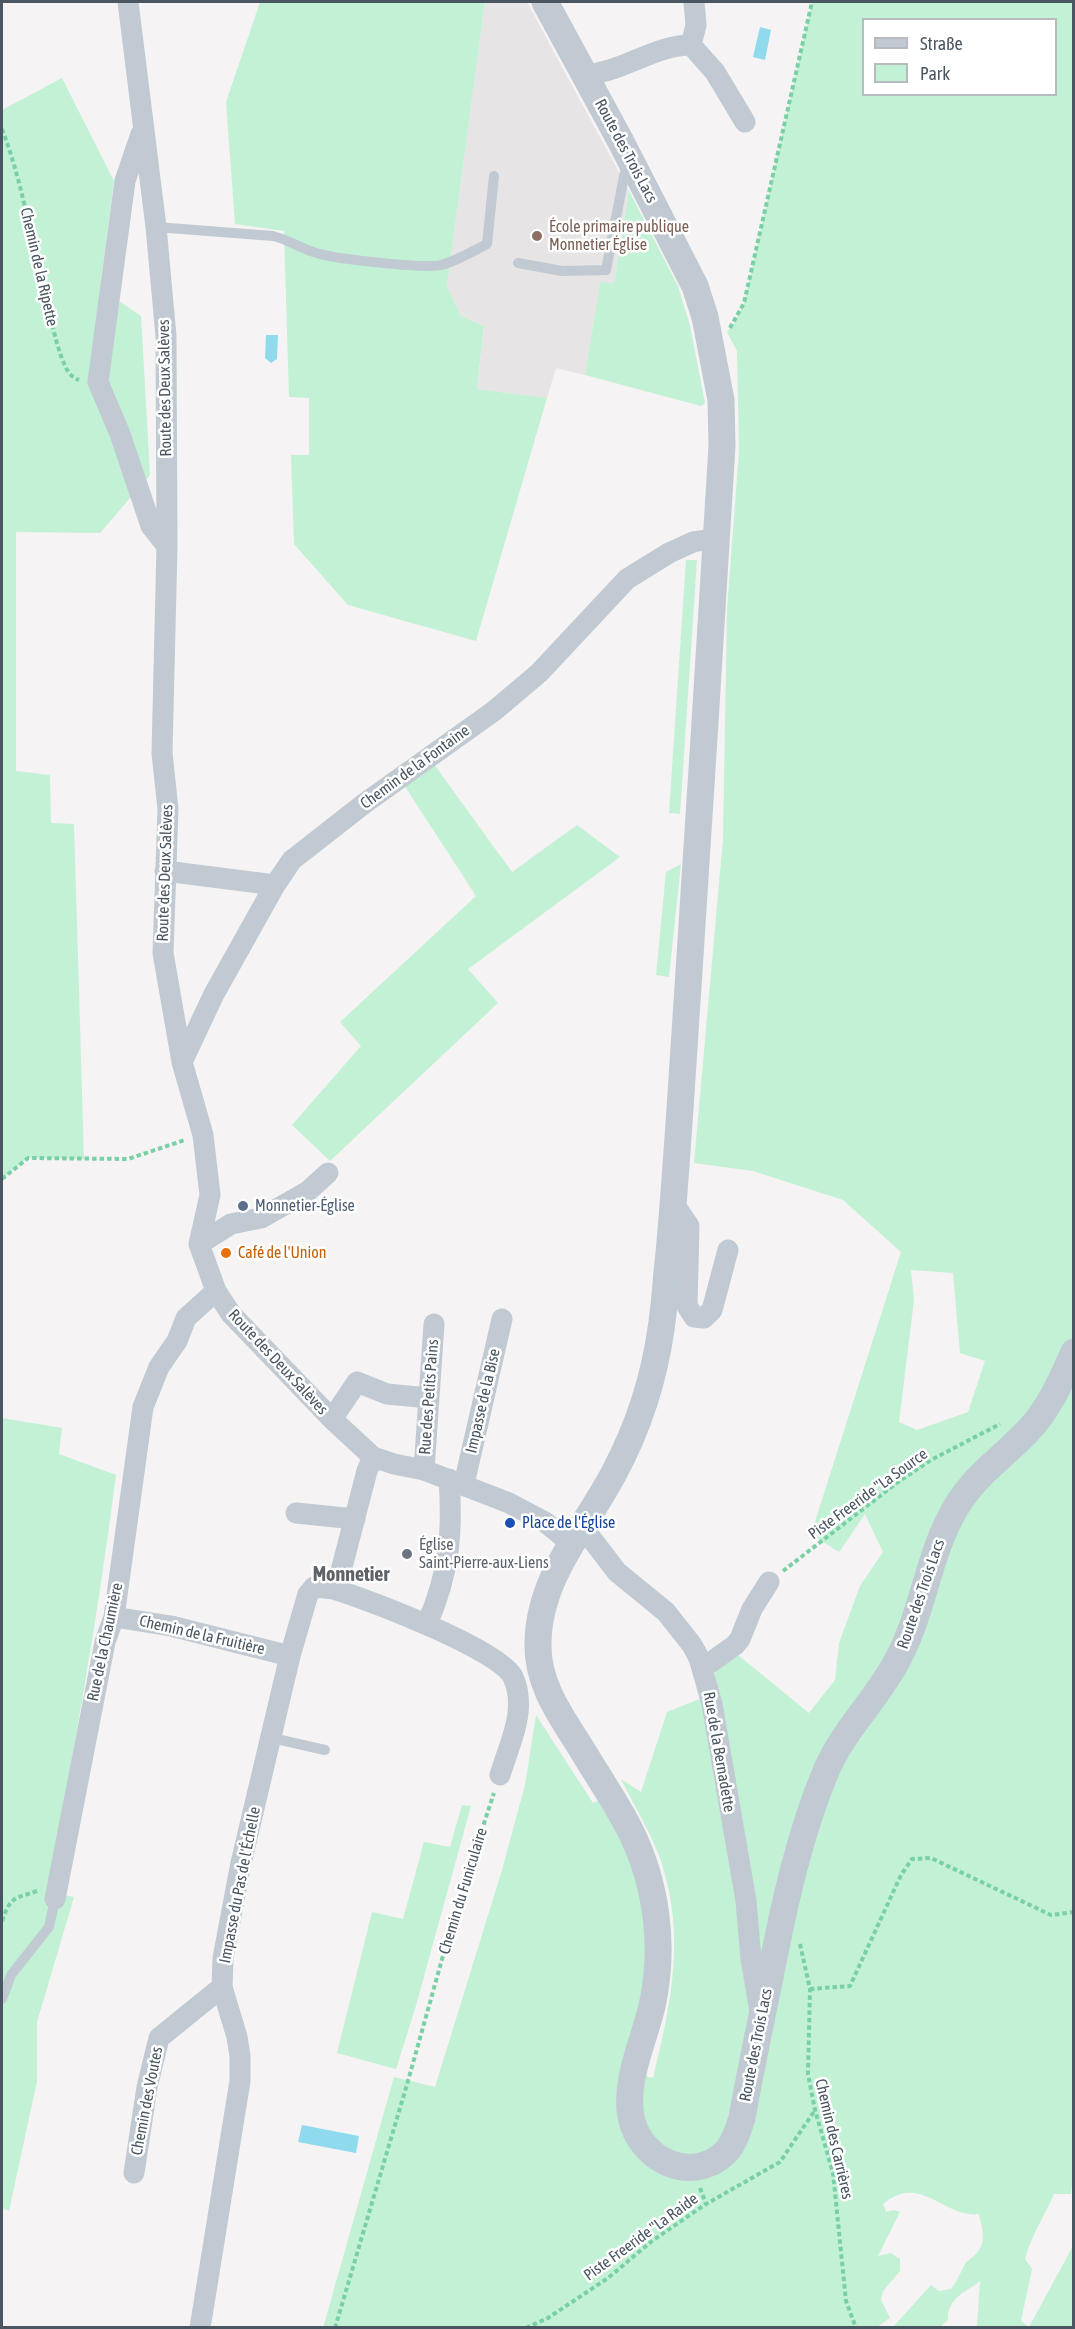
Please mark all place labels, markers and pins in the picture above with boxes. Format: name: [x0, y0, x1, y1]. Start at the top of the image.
place label: École primaire publique Monnetier Église: [549, 217, 689, 255]
marker: École primaire publique Monnetier Église: [530, 229, 544, 243]
place label: Monnetier-Église: [255, 1196, 355, 1216]
marker: Monnetier-Église: [236, 1199, 250, 1213]
place label: Café de l'Union: [238, 1243, 327, 1263]
marker: Café de l'Union: [219, 1246, 233, 1260]
place label: Place de l'Église: [522, 1513, 615, 1533]
marker: Place de l'Église: [503, 1516, 517, 1530]
place label: Église Saint-Pierre-aux-Liens: [419, 1535, 549, 1573]
marker: Église Saint-Pierre-aux-Liens: [400, 1547, 414, 1561]

